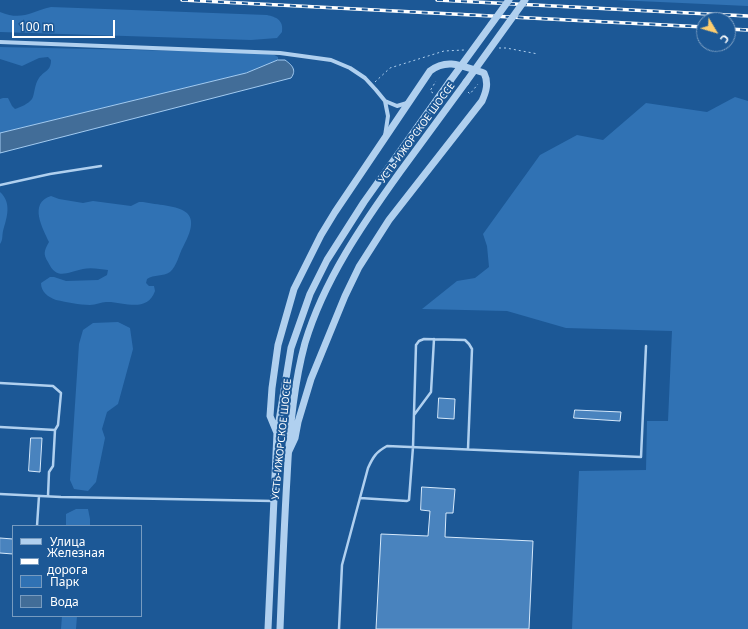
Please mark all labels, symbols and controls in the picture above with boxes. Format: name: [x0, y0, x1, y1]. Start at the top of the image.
scale bar: [14, 12, 117, 38]
north arrow: [696, 12, 736, 52]
text: 100 m: [19, 18, 54, 35]
text: С: [717, 32, 733, 46]
street label: УСТЬ-ИЖОРСКОЕ ШОССЕ: [376, 80, 458, 186]
street label: УСТЬ-ИЖОРСКОЕ ШОССЕ: [270, 378, 294, 500]
legend: [12, 525, 142, 617]
text: Улица: [50, 533, 85, 550]
text: Железная дорога: [47, 544, 105, 578]
text: Парк: [50, 573, 79, 590]
text: Вода: [50, 593, 79, 610]

